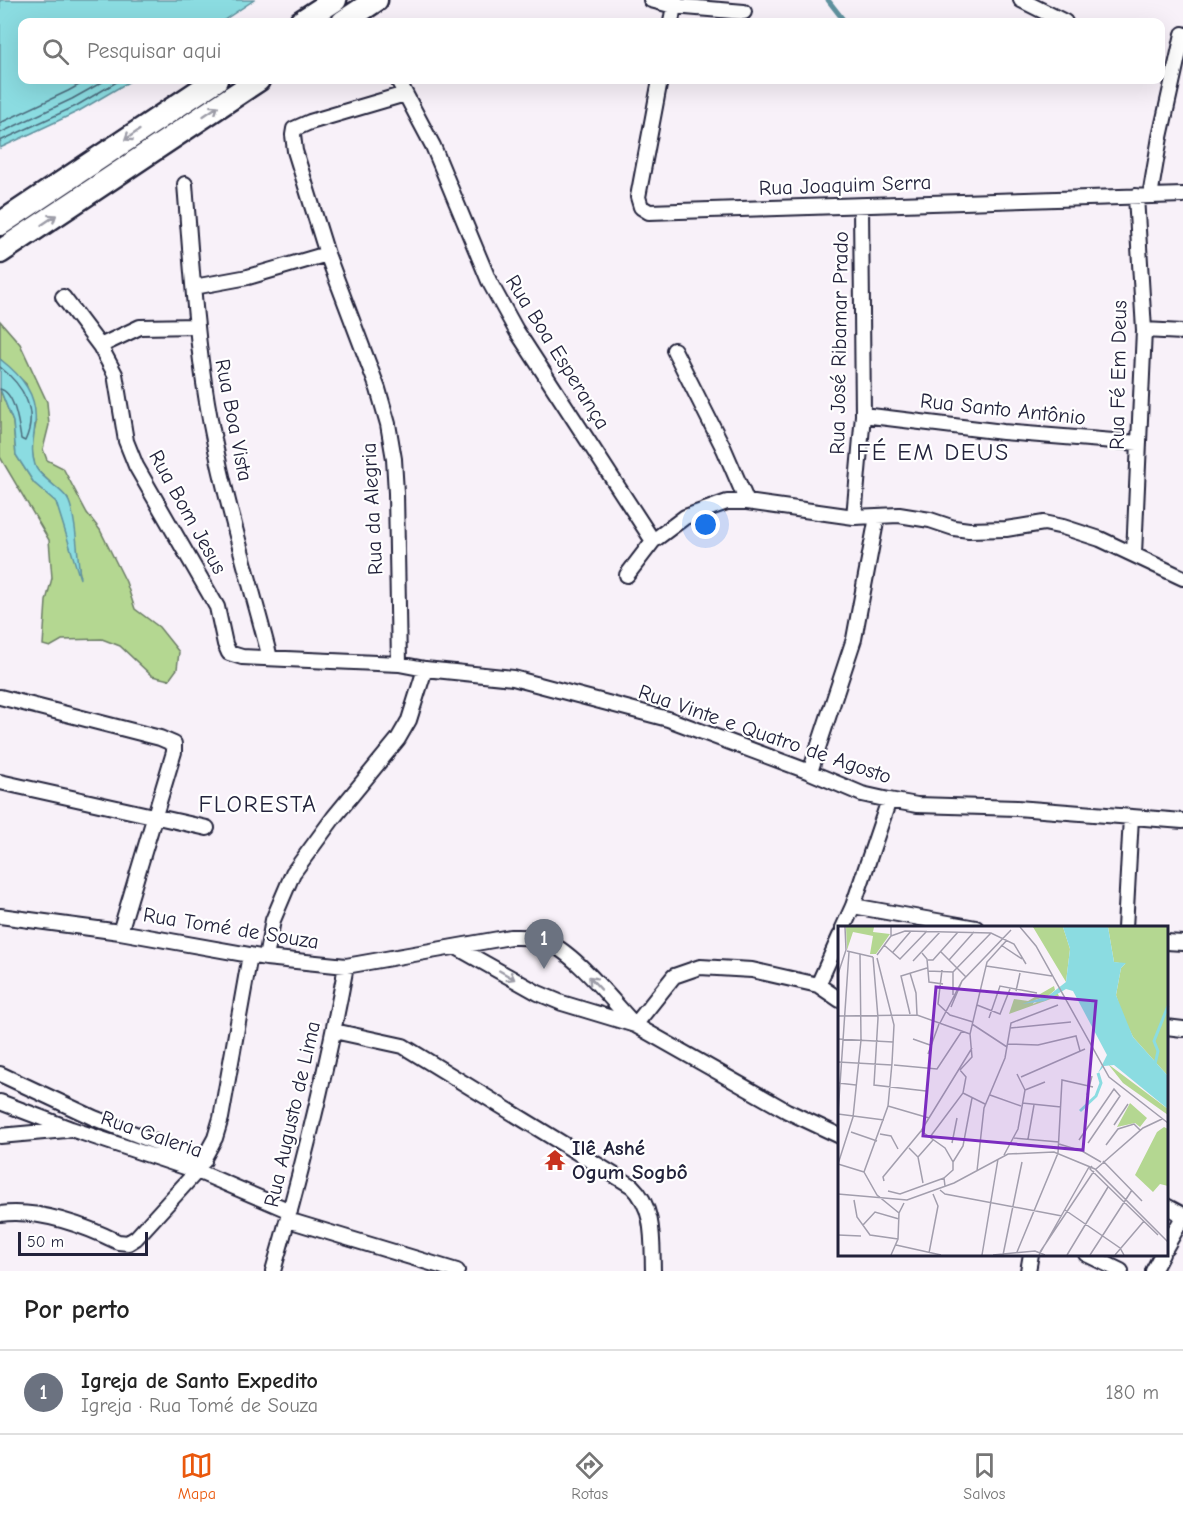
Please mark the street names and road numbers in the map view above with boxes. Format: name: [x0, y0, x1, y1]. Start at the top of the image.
street label: Rua Joaquim Serra: [758, 170, 932, 200]
street label: Rua José Ribamar Prado: [825, 231, 853, 455]
street label: Rua Boa Esperança: [501, 270, 615, 434]
street label: Rua Fé Em Deus: [1105, 300, 1131, 450]
street label: Rua Boa Vista: [210, 357, 258, 483]
street label: Rua Santo Antônio: [919, 388, 1087, 430]
street label: Rua da Alegria: [357, 442, 387, 576]
street label: Rua Bom Jesus: [144, 446, 232, 578]
street label: Rua Vinte e Quatro de Agosto: [635, 679, 895, 789]
street label: Rua Tomé de Souza: [141, 902, 321, 954]
street label: Rua Augusto de Lima: [259, 1019, 325, 1209]
street label: Rua Galeria: [98, 1105, 206, 1163]

